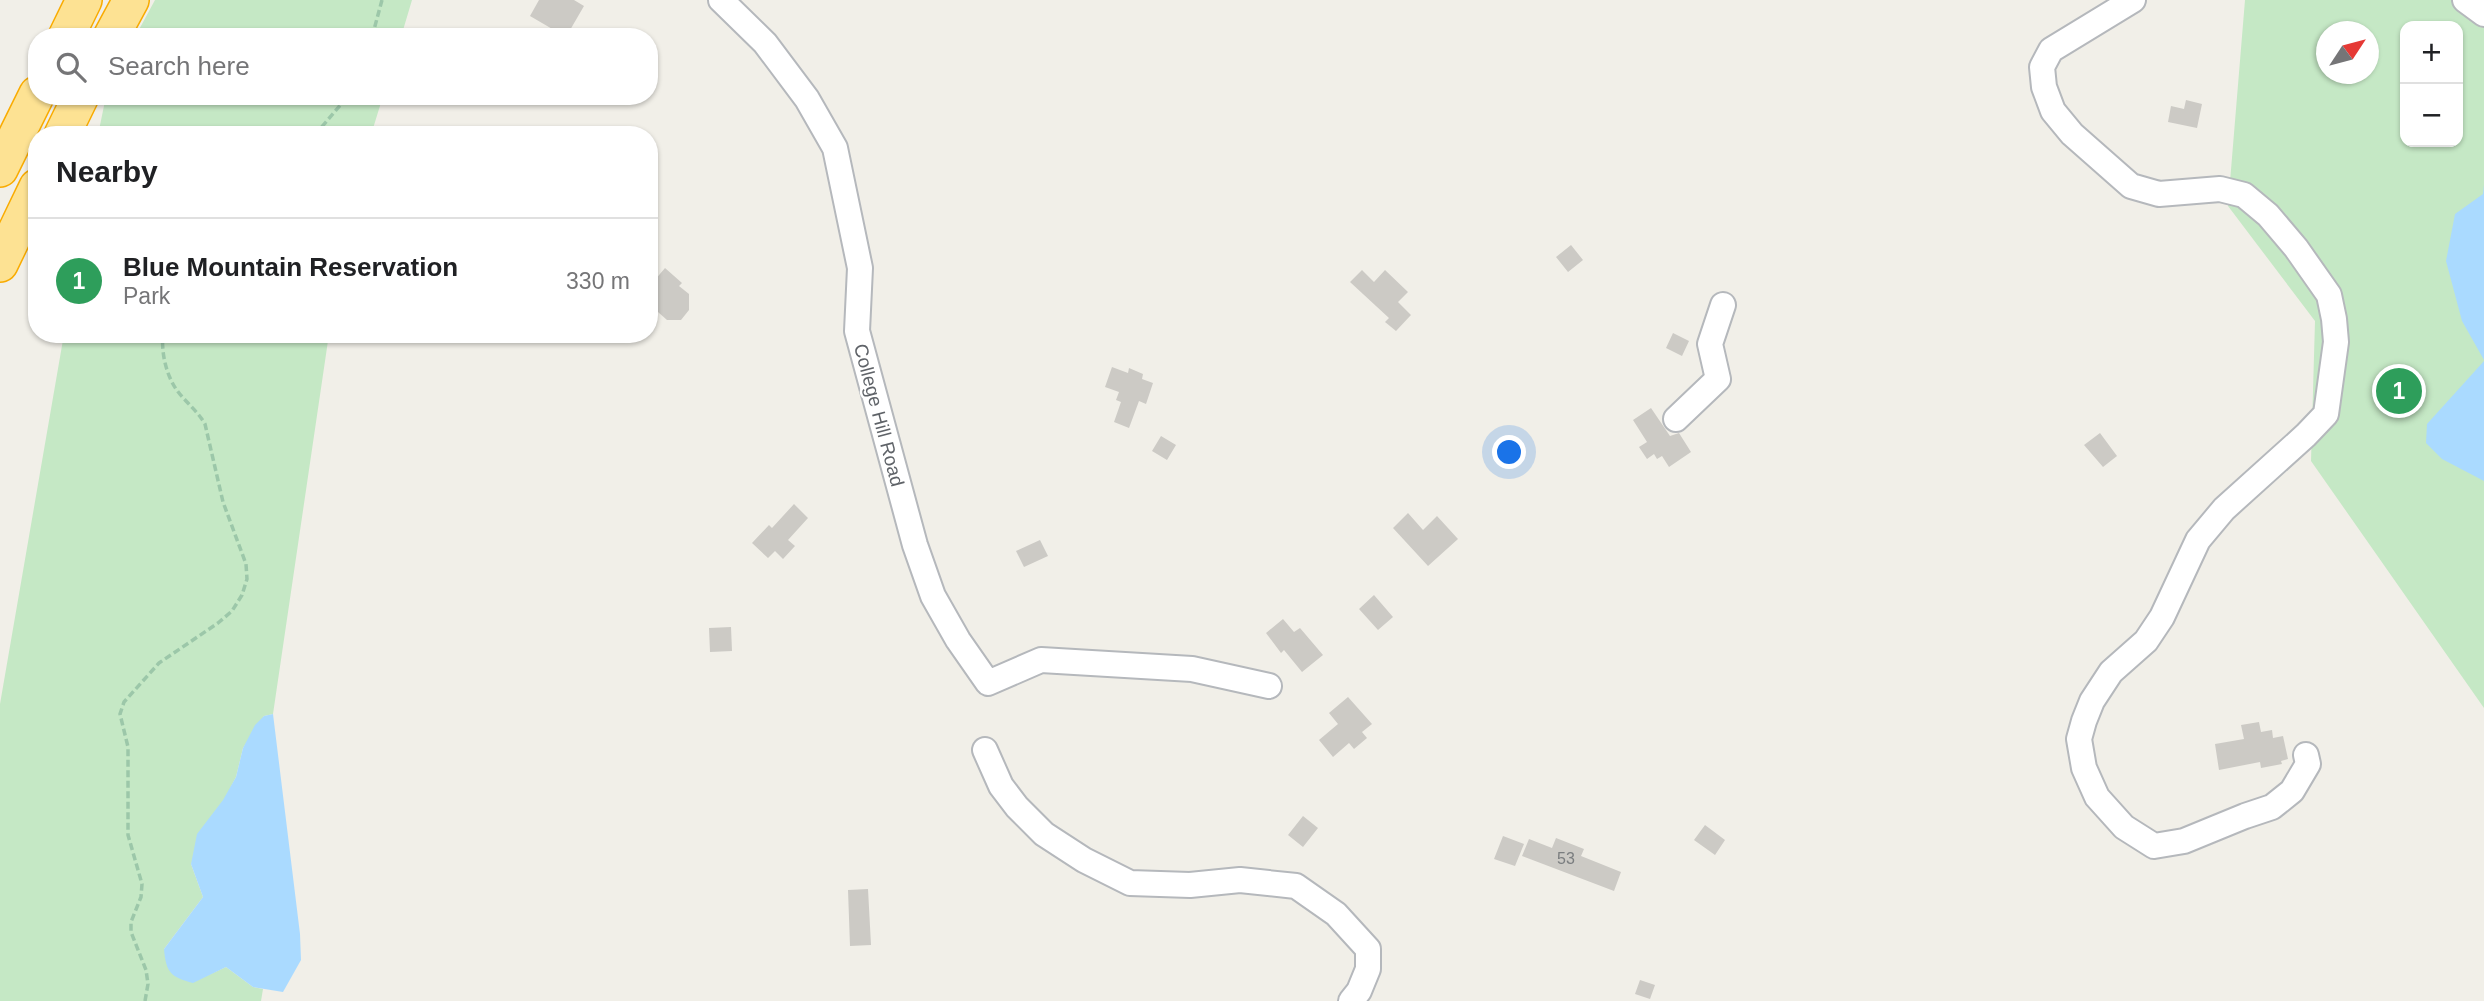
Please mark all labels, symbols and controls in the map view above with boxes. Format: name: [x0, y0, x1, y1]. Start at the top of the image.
north arrow: [2316, 21, 2379, 84]
map controls: [2400, 21, 2463, 147]
button: +: [2400, 21, 2463, 84]
search box: [28, 28, 658, 105]
icon: search: [52, 48, 90, 86]
text: Search here: [108, 51, 250, 81]
button: −: [2400, 84, 2463, 147]
text: Nearby: [56, 155, 158, 188]
text: Blue Mountain Reservation: [123, 252, 458, 282]
text: 1: [73, 268, 85, 294]
text: 330 m: [566, 268, 630, 294]
text: Park: [123, 283, 170, 309]
street label: College Hill Road: [850, 341, 908, 489]
pin: 1: [2376, 365, 2422, 417]
your location: [1492, 435, 1526, 469]
house number: 53: [1557, 850, 1575, 867]

